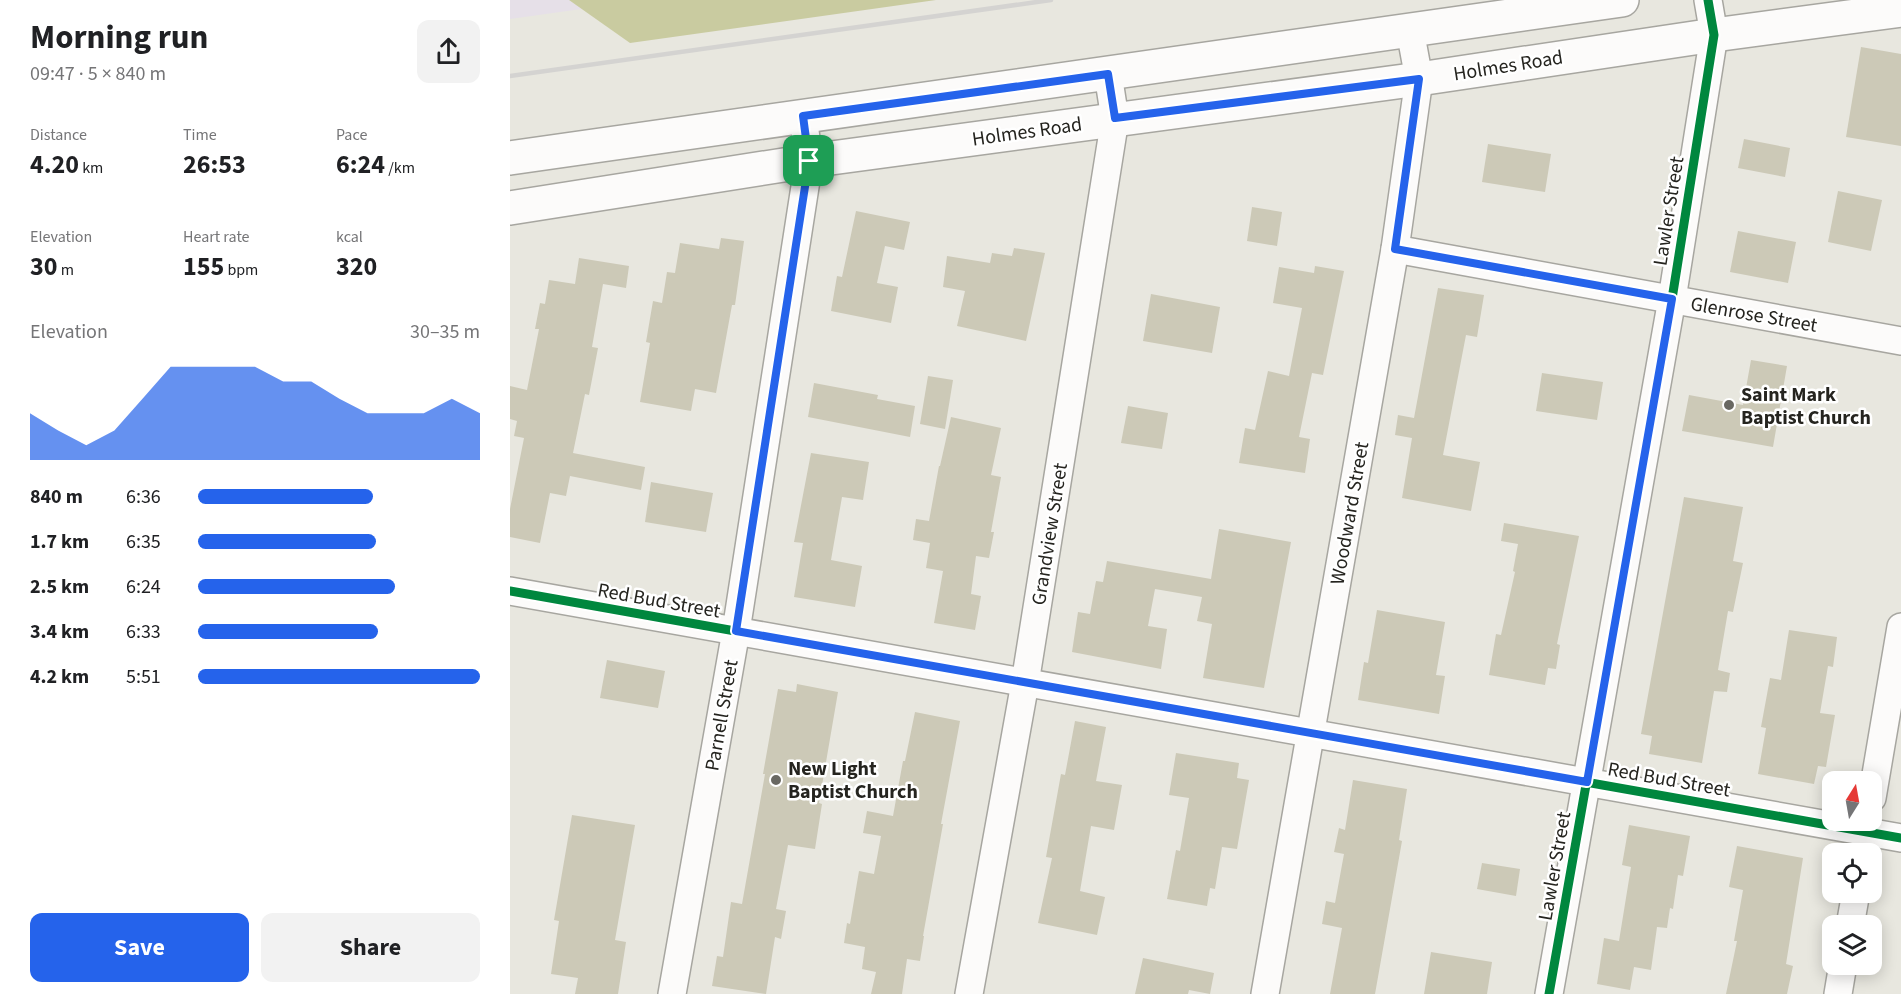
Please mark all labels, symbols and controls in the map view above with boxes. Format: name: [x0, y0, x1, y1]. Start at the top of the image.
text: Morning run: [30, 14, 208, 61]
button: share: [417, 20, 480, 83]
street label: Holmes Road: [1451, 43, 1565, 88]
text: 09:47 · 5 × 840 m: [30, 60, 166, 88]
street label: Holmes Road: [970, 110, 1084, 154]
text: Distance: [30, 124, 87, 146]
text: Time: [183, 124, 217, 146]
text: Pace: [336, 124, 367, 146]
pin: [783, 135, 834, 186]
icon: arrive: [792, 144, 825, 177]
text: 4.20: [30, 146, 79, 183]
text: 26:53: [183, 146, 246, 183]
text: 6:24: [336, 146, 385, 183]
street label: Lawler Street: [1647, 154, 1691, 268]
text: km: [79, 157, 103, 179]
text: /km: [385, 157, 415, 179]
text: Elevation: [30, 226, 92, 248]
text: Heart rate: [183, 226, 250, 248]
text: kcal: [336, 226, 363, 248]
text: 30: [30, 248, 57, 285]
text: 155: [183, 248, 224, 285]
text: 320: [336, 248, 377, 285]
text: m: [57, 259, 74, 281]
text: bpm: [224, 259, 258, 281]
street label: Glenrose Street: [1688, 290, 1820, 340]
text: Elevation: [30, 318, 108, 346]
text: 30–35 m: [410, 318, 480, 346]
place label: Saint Mark Baptist Church: [1741, 381, 1871, 432]
marker: Saint Mark Baptist Church: [1722, 398, 1736, 412]
street label: Woodward Street: [1324, 439, 1376, 587]
street label: Grandview Street: [1025, 461, 1075, 607]
text: 840 m: [30, 483, 83, 511]
text: 6:36: [126, 483, 161, 511]
text: 1.7 km: [30, 528, 89, 556]
text: 6:35: [126, 528, 161, 556]
text: 2.5 km: [30, 573, 89, 601]
text: 6:24: [126, 573, 161, 601]
street label: Red Bud Street: [595, 576, 723, 626]
text: 3.4 km: [30, 618, 89, 646]
text: 6:33: [126, 618, 161, 646]
street label: Parnell Street: [698, 657, 746, 773]
text: 4.2 km: [30, 663, 89, 691]
text: 5:51: [126, 663, 161, 691]
place label: New Light Baptist Church: [788, 755, 918, 806]
street label: Red Bud Street: [1605, 755, 1733, 805]
north arrow: [1822, 771, 1882, 831]
map controls: [1822, 771, 1882, 975]
marker: New Light Baptist Church: [769, 773, 783, 787]
street label: Lawler Street: [1532, 809, 1578, 923]
button: locate: [1822, 843, 1882, 903]
button: Save: [30, 913, 249, 982]
button: Share: [261, 913, 480, 982]
button: layers: [1822, 915, 1882, 975]

